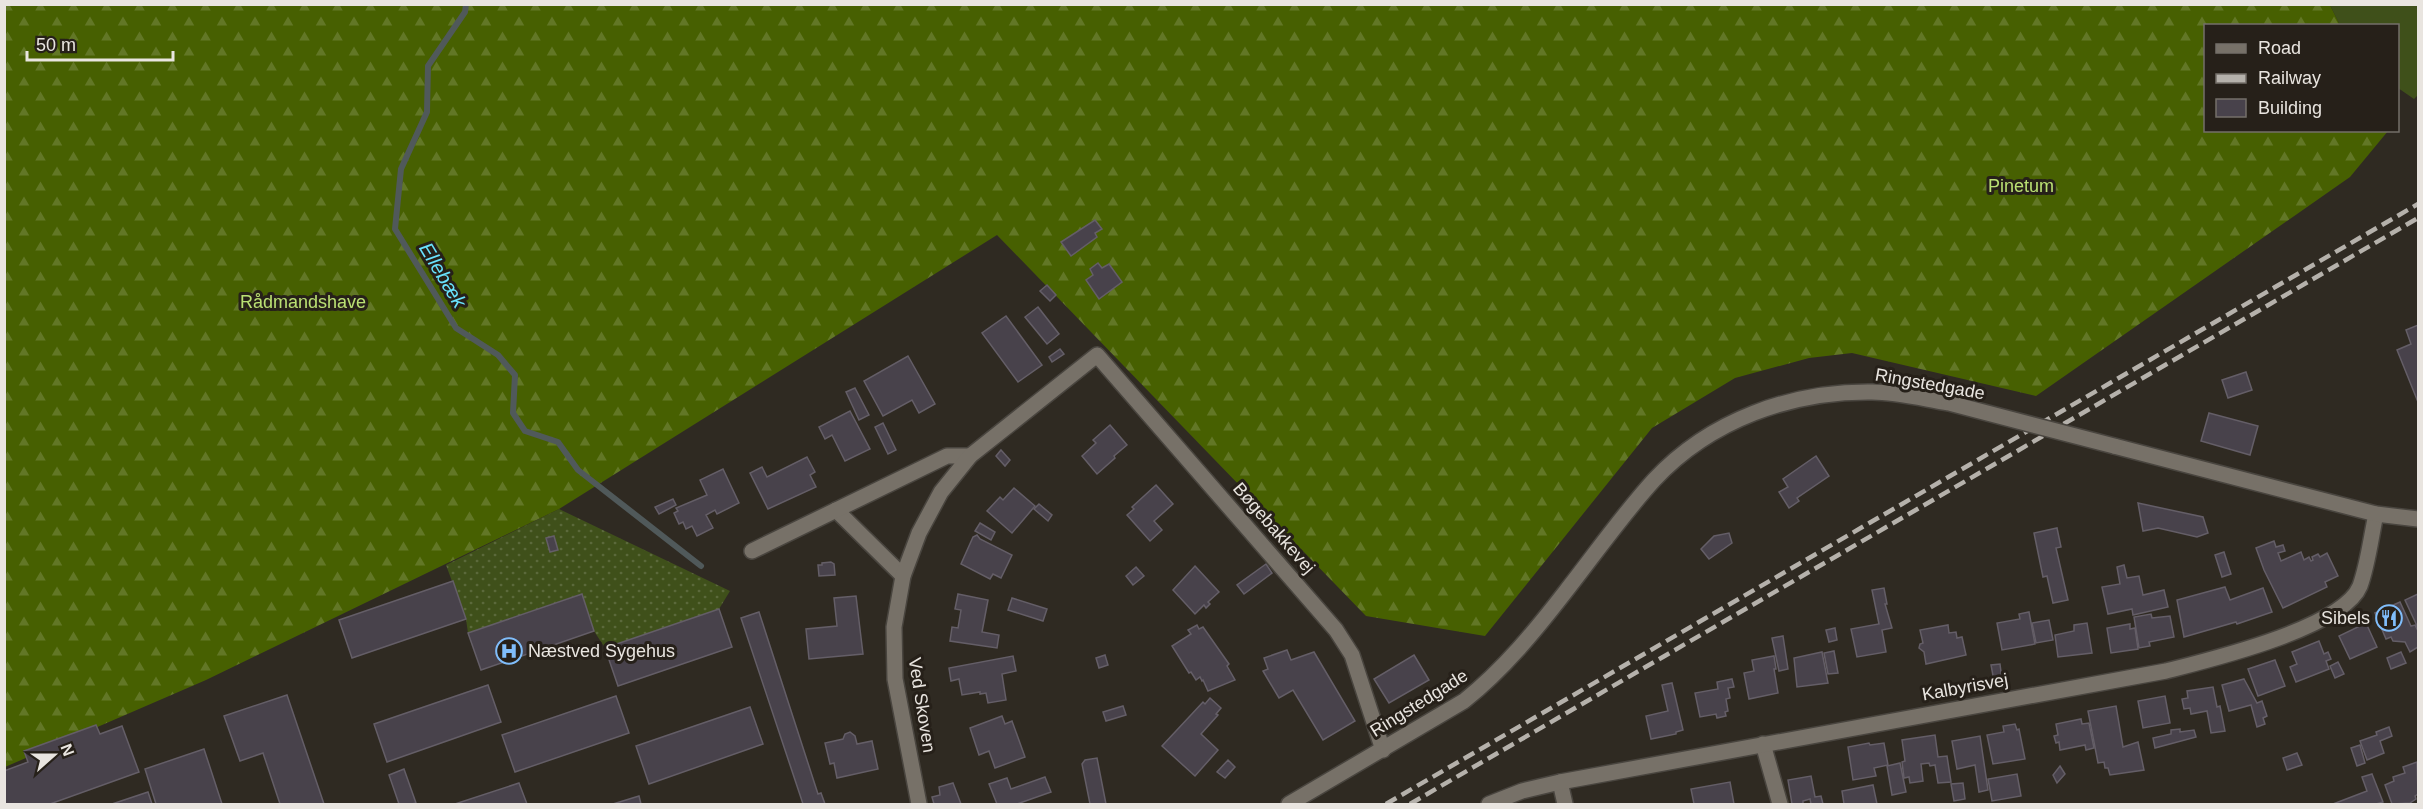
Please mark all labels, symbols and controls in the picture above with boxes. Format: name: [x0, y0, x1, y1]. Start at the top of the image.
scale bar: [27, 24, 172, 62]
legend: [2204, 24, 2399, 132]
text: 50 m: [36, 35, 76, 55]
text: Road: [2258, 38, 2301, 58]
text: Railway: [2258, 68, 2321, 88]
text: Building: [2258, 98, 2322, 118]
park label: Pinetum: [1988, 176, 2054, 196]
water label: Ellebæk: [415, 238, 472, 312]
park label: Rådmandshave: [240, 292, 366, 312]
street label: Ringstedgade: [1874, 365, 1986, 403]
street label: Bøgebakkevej: [1229, 478, 1319, 578]
restaurant icon: Sibels: [2374, 603, 2404, 633]
place label: Sibels: [2321, 608, 2370, 628]
hospital icon: Næstved Sygehus: [494, 636, 524, 666]
place label: Næstved Sygehus: [528, 641, 675, 661]
street label: Ved Skoven: [905, 656, 939, 754]
street label: Ringstedgade: [1367, 665, 1471, 741]
street label: Kalbyrisvej: [1920, 670, 2010, 704]
north arrow: [24, 725, 84, 785]
text: N: [58, 741, 78, 758]

